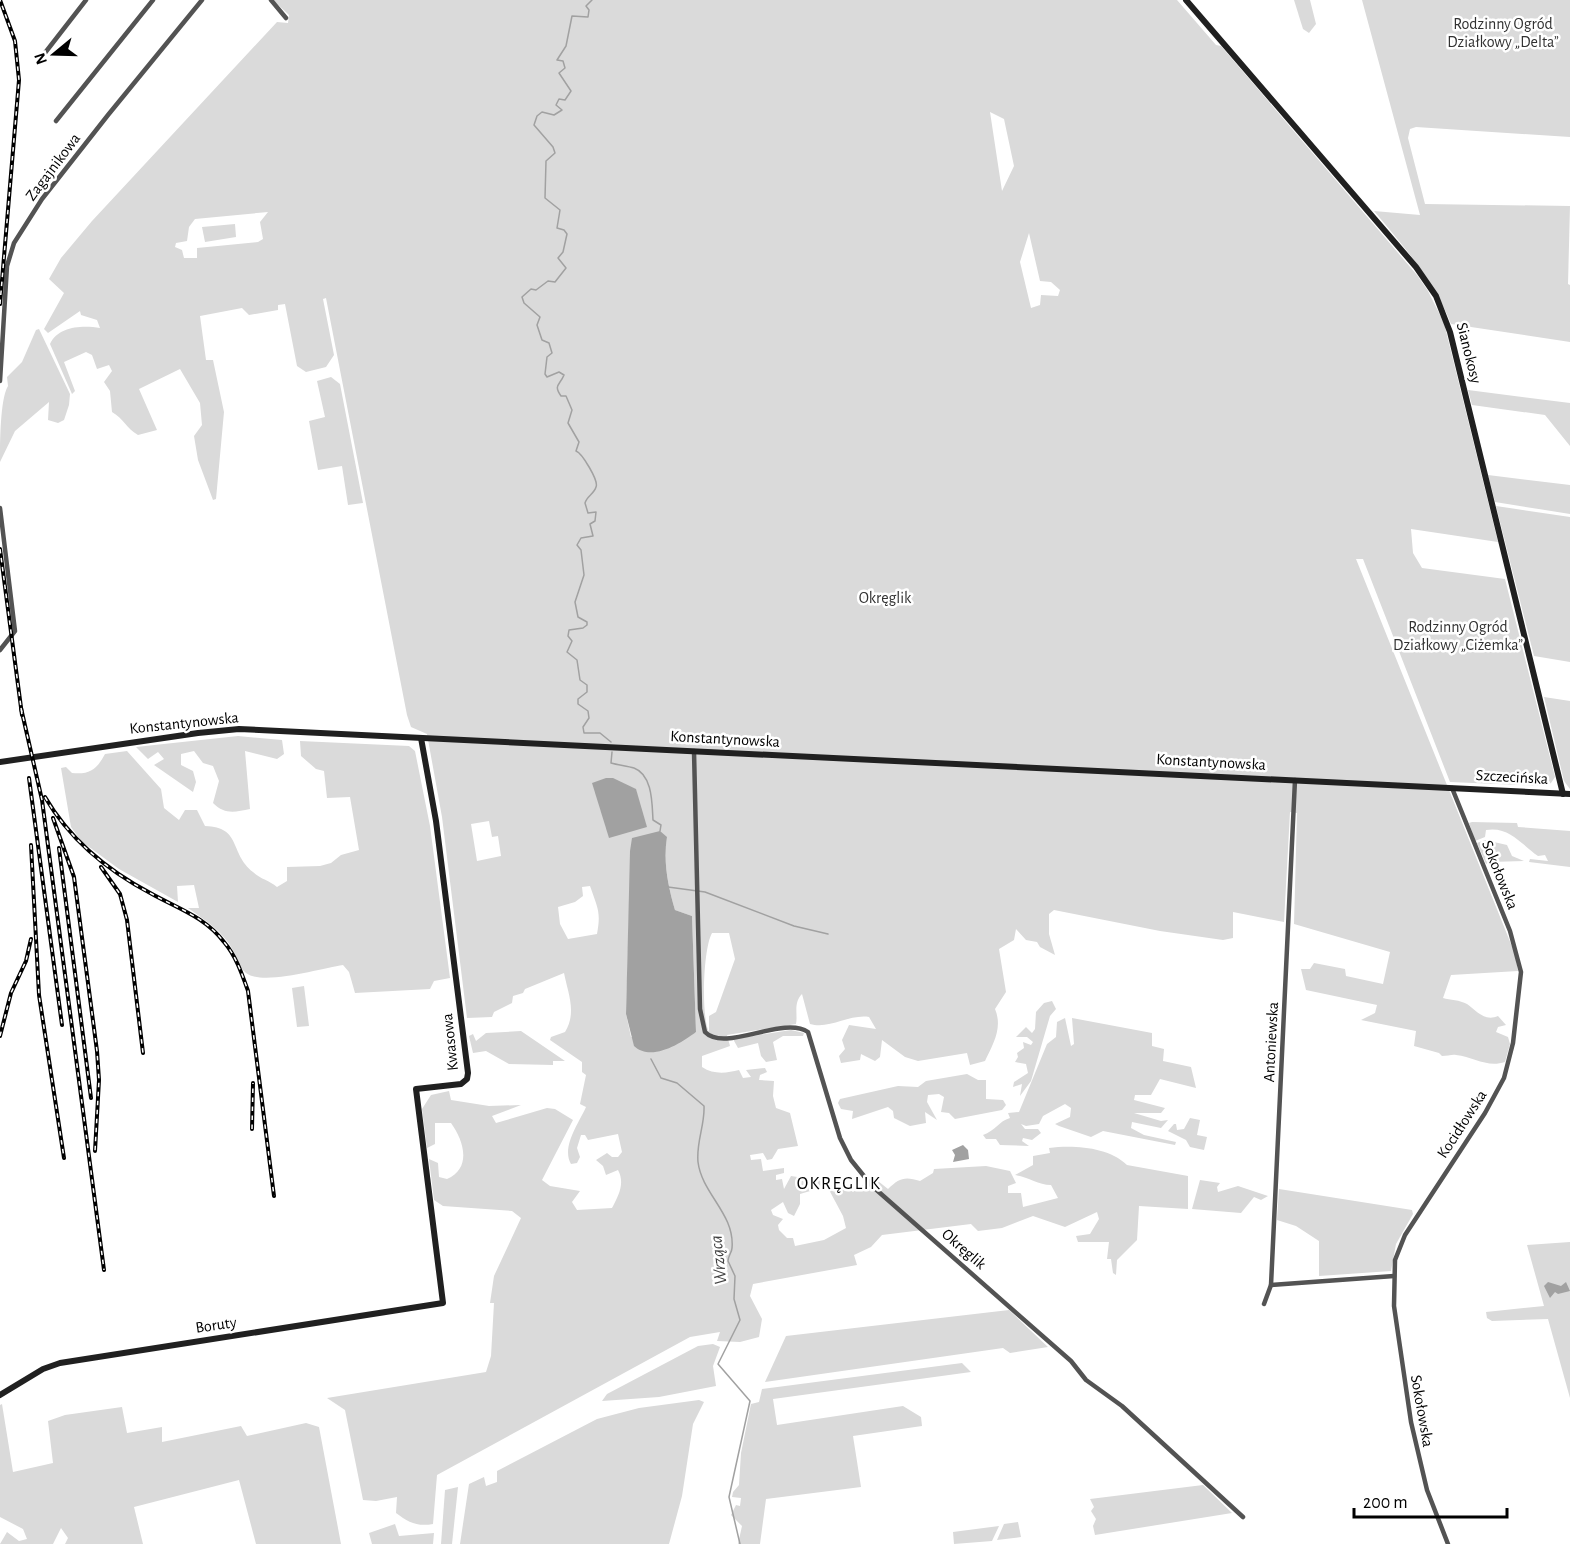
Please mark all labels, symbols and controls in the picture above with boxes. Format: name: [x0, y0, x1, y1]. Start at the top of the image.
park label: Rodzinny Ogród Działkowy „Delta”: [1447, 16, 1559, 51]
north arrow: [24, 24, 84, 84]
text: N: [31, 51, 50, 66]
street label: Zagajnikowa: [23, 130, 84, 204]
street label: Sianokosy: [1453, 321, 1484, 386]
park label: Okręglik: [859, 590, 912, 606]
park label: Rodzinny Ogród Działkowy „Ciżemka”: [1393, 619, 1523, 654]
street label: Konstantynowska: [129, 709, 240, 738]
street label: Konstantynowska: [670, 728, 780, 751]
street label: Konstantynowska: [1156, 751, 1266, 774]
street label: Szczecińska: [1475, 767, 1549, 787]
street label: Sokołowska: [1479, 838, 1521, 912]
street label: Antoniewska: [1261, 1001, 1281, 1083]
street label: Kwasowa: [439, 1012, 461, 1072]
street label: Kocidłowska: [1434, 1087, 1490, 1161]
district label: OKRĘGLIK: [797, 1175, 881, 1193]
street label: Okręglik: [939, 1226, 990, 1273]
water label: Wrząca: [707, 1234, 731, 1286]
street label: Boruty: [194, 1314, 238, 1337]
street label: Sokołowska: [1408, 1374, 1436, 1448]
scale bar: [1354, 1481, 1507, 1519]
text: 200 m: [1363, 1494, 1408, 1512]

